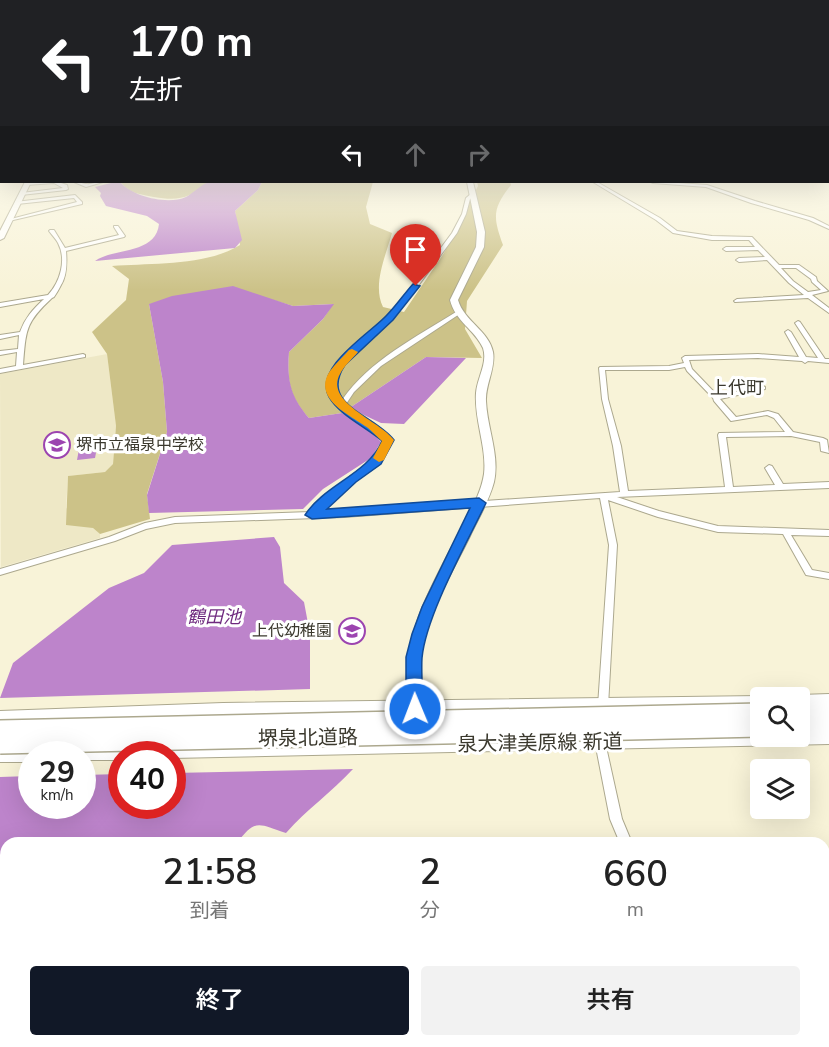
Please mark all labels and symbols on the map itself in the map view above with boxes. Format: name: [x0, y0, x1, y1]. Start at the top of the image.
pin: [390, 224, 441, 286]
district label: 上代町: [710, 376, 764, 400]
school or university icon: 堺市立福泉中学校: [42, 430, 72, 460]
place label: 堺市立福泉中学校: [76, 434, 204, 456]
water label: 鶴田池: [187, 605, 243, 629]
school or university icon: 上代幼稚園: [337, 616, 367, 646]
place label: 上代幼稚園: [252, 620, 332, 642]
position arrow: [383, 677, 447, 741]
street label: 堺泉北道路: [258, 724, 358, 752]
street label: 泉大津美原線 新道: [457, 728, 623, 758]
speed limit sign: 40: [108, 741, 186, 819]

